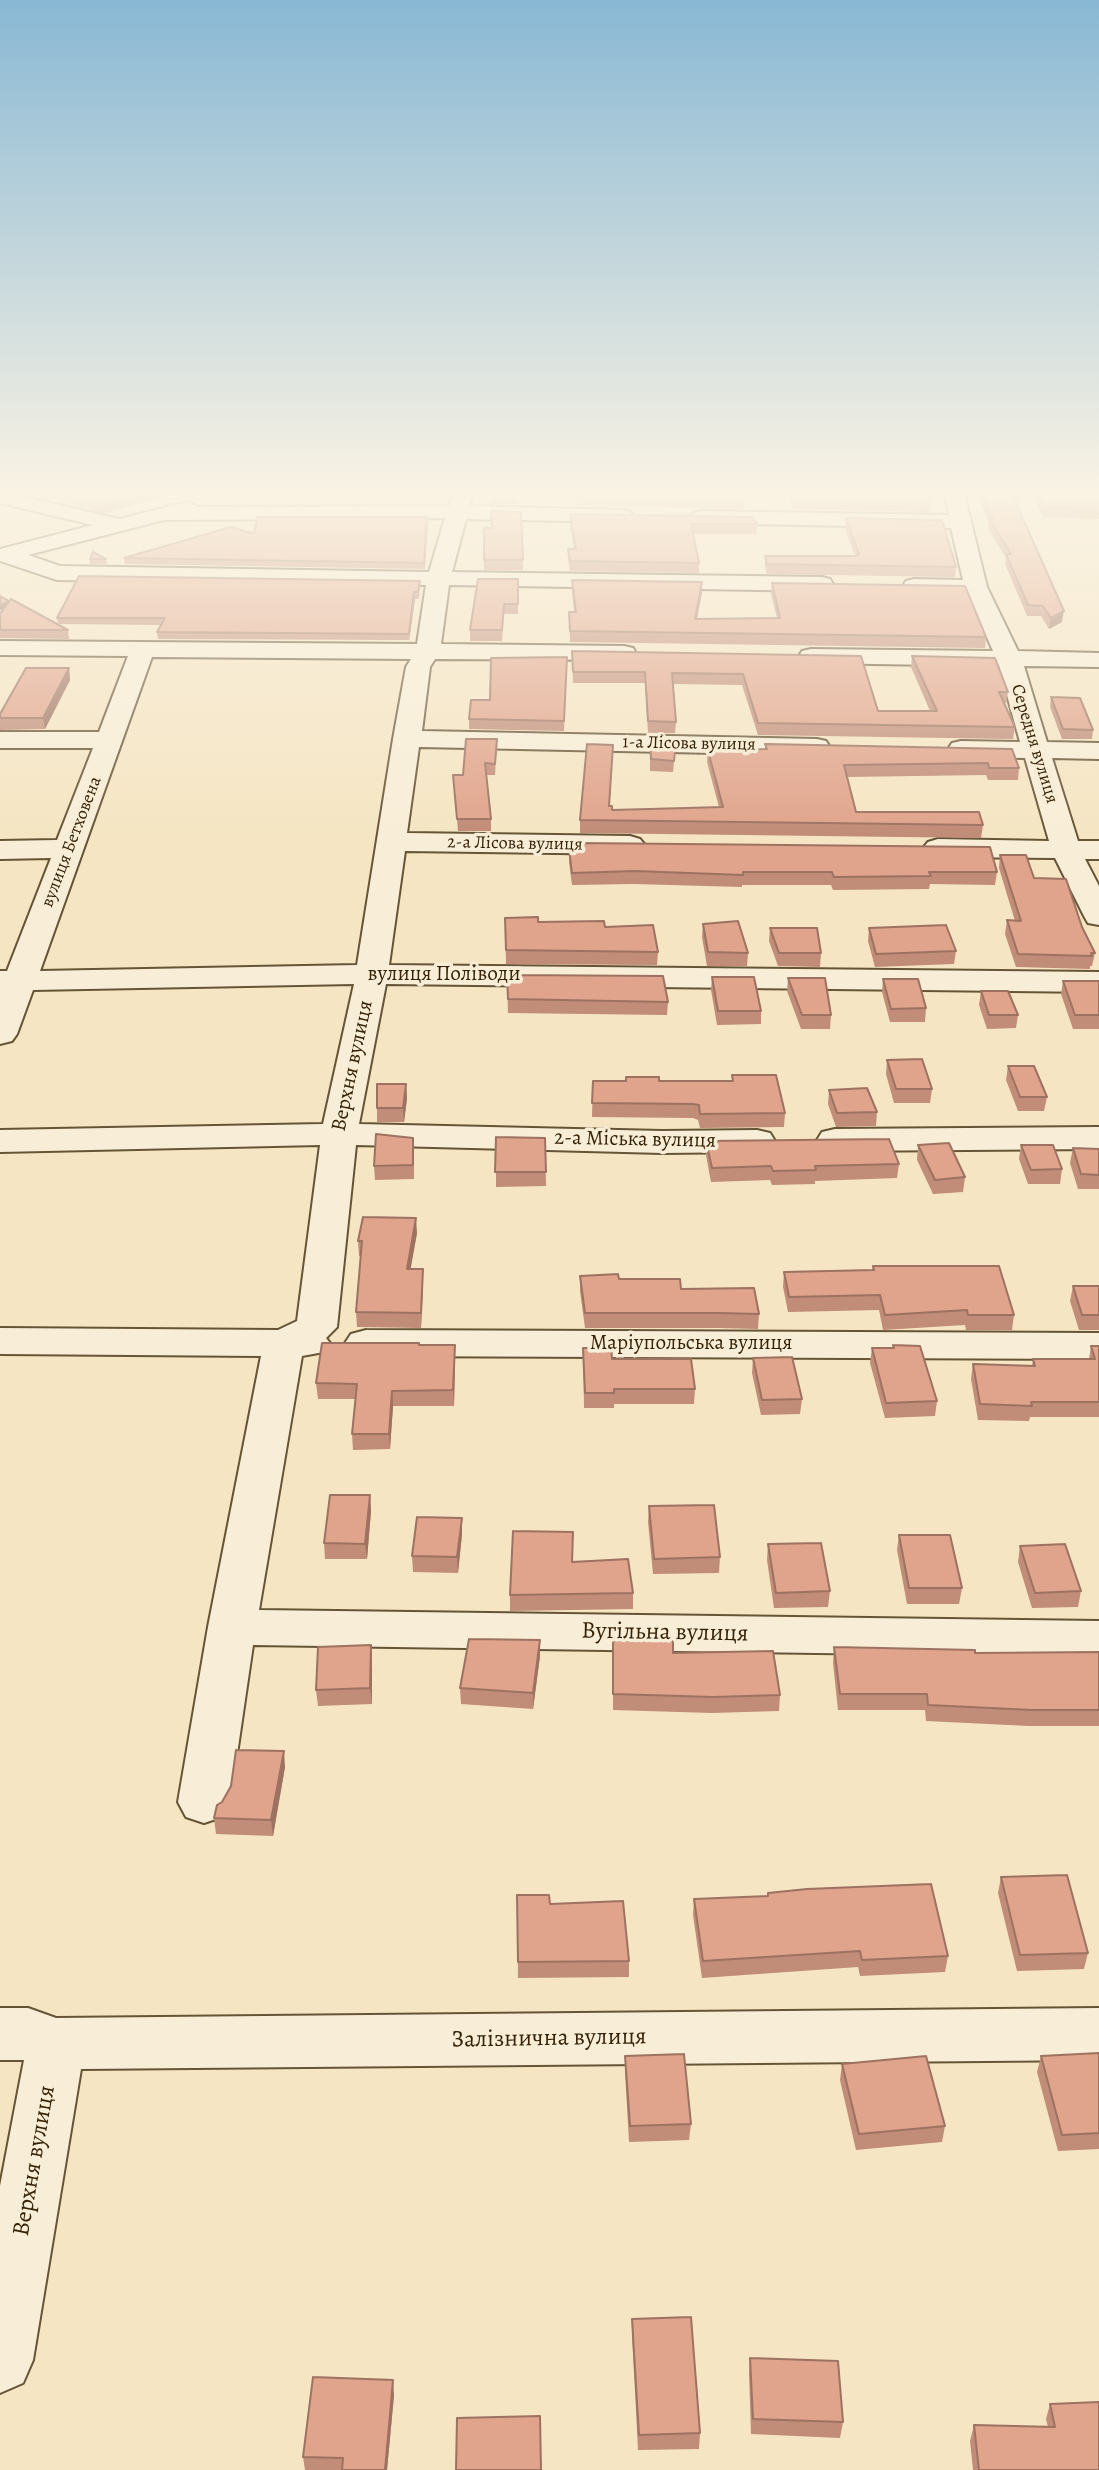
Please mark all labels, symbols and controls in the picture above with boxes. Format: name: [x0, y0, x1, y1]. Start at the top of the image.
street label: Середня вулиця: [1006, 682, 1062, 806]
street label: 1-а Лісова вулиця: [622, 732, 756, 756]
street label: вулиця Бетховена: [37, 773, 107, 911]
street label: 2-а Лісова вулиця: [447, 832, 583, 856]
street label: вулиця Поліводи: [368, 962, 520, 988]
street label: Верхня вулиця: [327, 998, 379, 1134]
street label: 2-а Міська вулиця: [554, 1126, 716, 1154]
street label: Маріупольська вулиця: [590, 1331, 792, 1357]
street label: Вугільна вулиця: [581, 1617, 749, 1649]
street label: Залізнична вулиця: [451, 2023, 647, 2055]
street label: Верхня вулиця: [8, 2083, 62, 2239]

